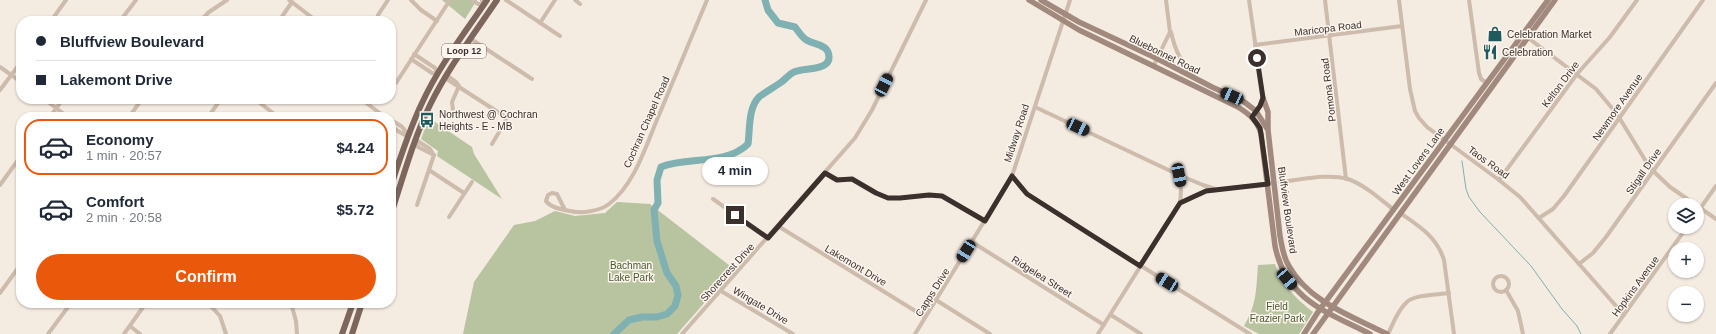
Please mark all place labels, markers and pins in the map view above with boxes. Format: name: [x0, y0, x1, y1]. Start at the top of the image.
shop icon: Celebration Market: [1486, 25, 1504, 43]
place label: Celebration Market: [1507, 29, 1592, 40]
restaurant icon: Celebration: [1481, 43, 1499, 61]
place label: Celebration: [1502, 47, 1553, 58]
place label: Northwest @ Cochran Heights - E - MB: [439, 109, 538, 132]
bus stop icon: Northwest @ Cochran Heights - E - MB: [418, 111, 436, 129]

